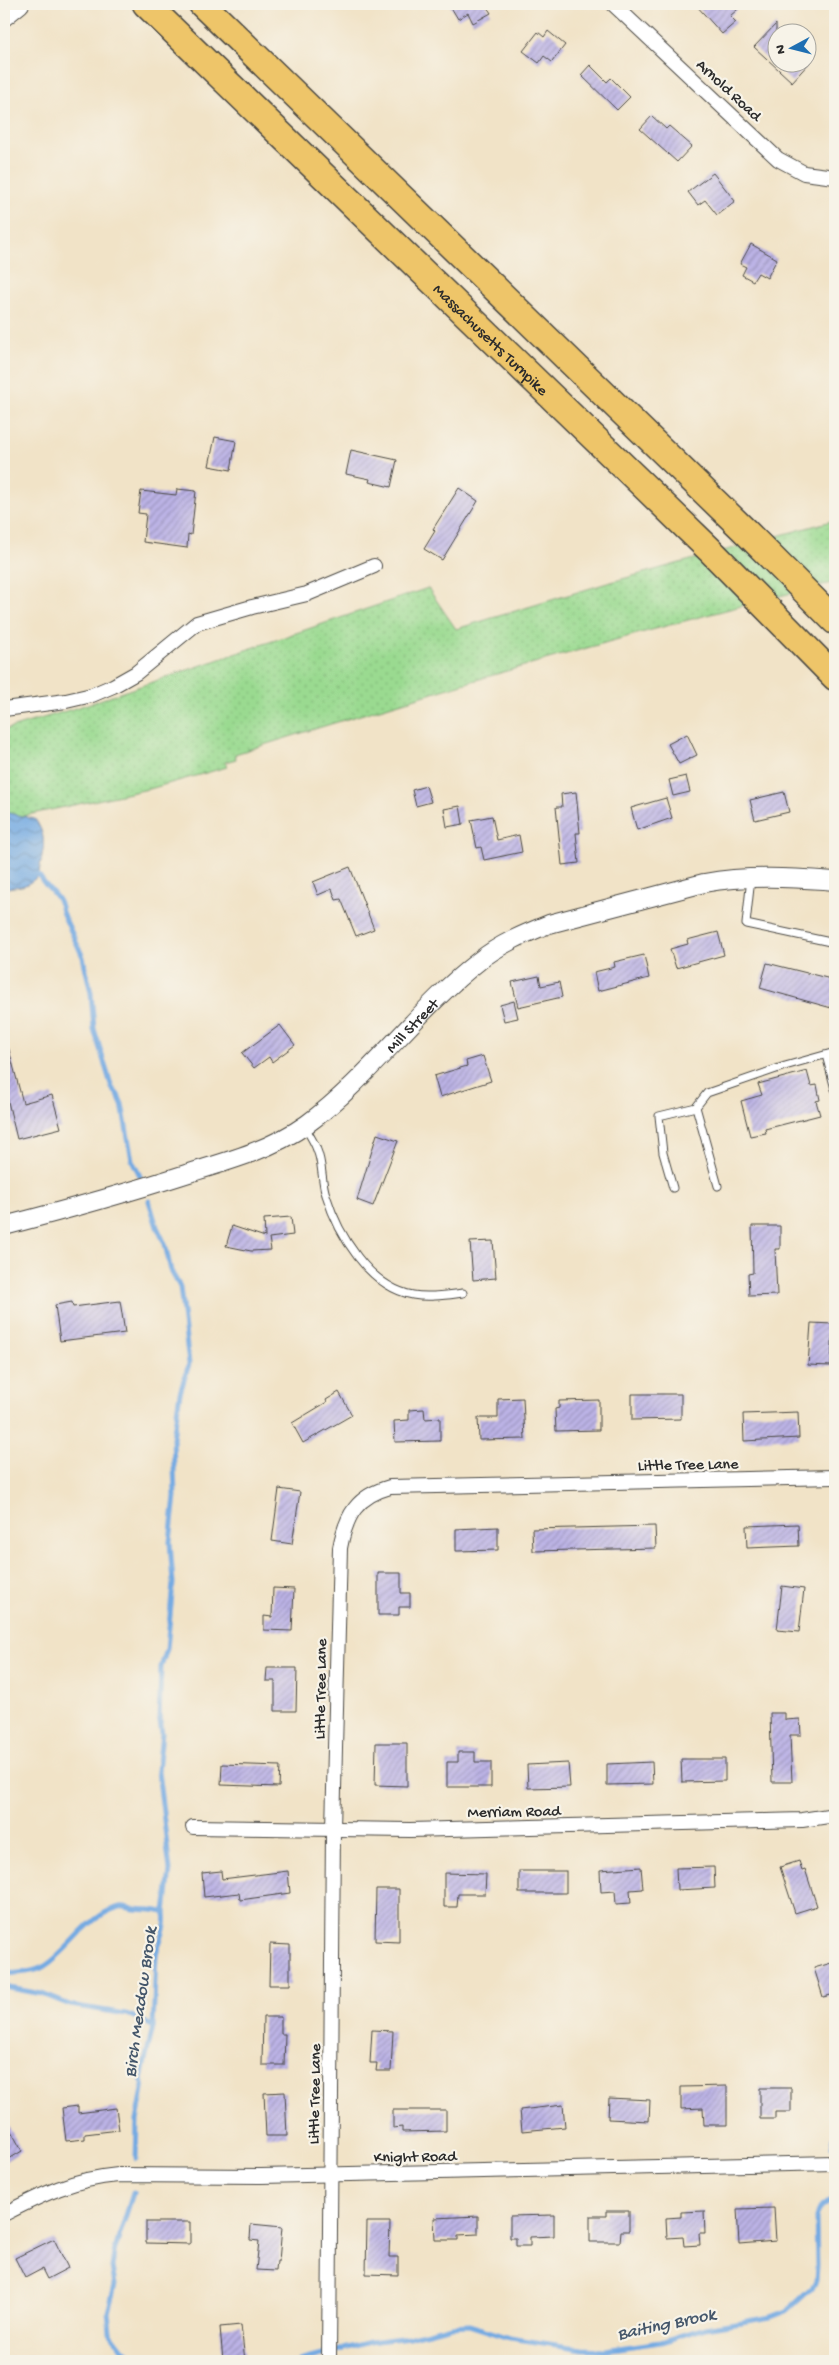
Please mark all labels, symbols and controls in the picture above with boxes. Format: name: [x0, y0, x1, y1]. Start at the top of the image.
north arrow: [766, 22, 816, 72]
text: N: [773, 44, 791, 55]
street label: Arnold Road: [691, 56, 766, 128]
street label: Massachusetts Turnpike: [428, 281, 551, 402]
street label: Mill Street: [383, 995, 445, 1058]
street label: Little Tree Lane: [638, 1456, 739, 1477]
street label: Little Tree Lane: [312, 1638, 333, 1740]
street label: Merriam Road: [467, 1803, 562, 1824]
water label: Birch Meadow Brook: [121, 1924, 163, 2079]
street label: Little Tree Lane: [306, 2043, 327, 2145]
street label: Knight Road: [373, 2148, 458, 2169]
water label: Baiting Brook: [616, 2304, 719, 2346]

